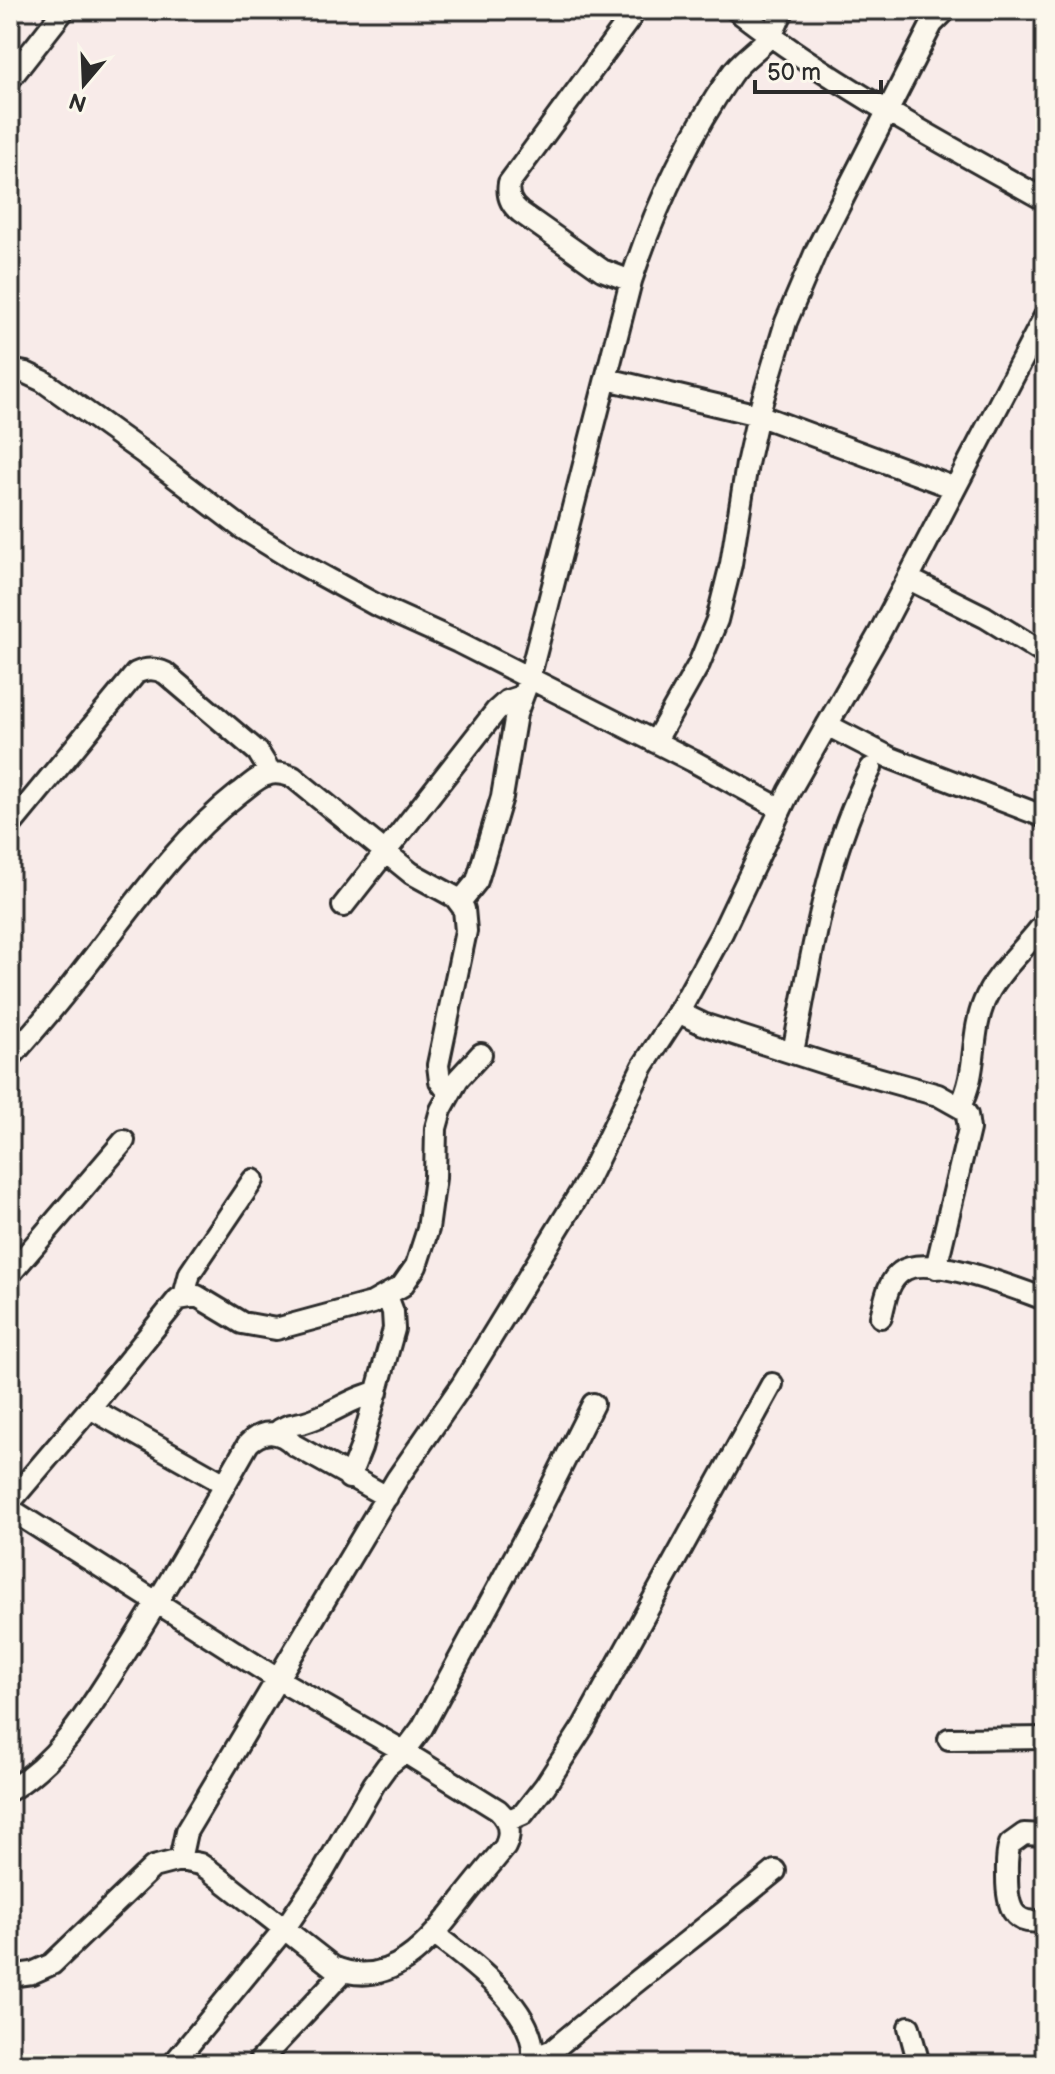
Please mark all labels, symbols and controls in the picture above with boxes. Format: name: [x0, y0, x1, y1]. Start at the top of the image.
north arrow: [44, 44, 124, 124]
scale bar: [755, 44, 881, 94]
text: 50 m: [767, 58, 821, 87]
text: N: [66, 86, 90, 117]

